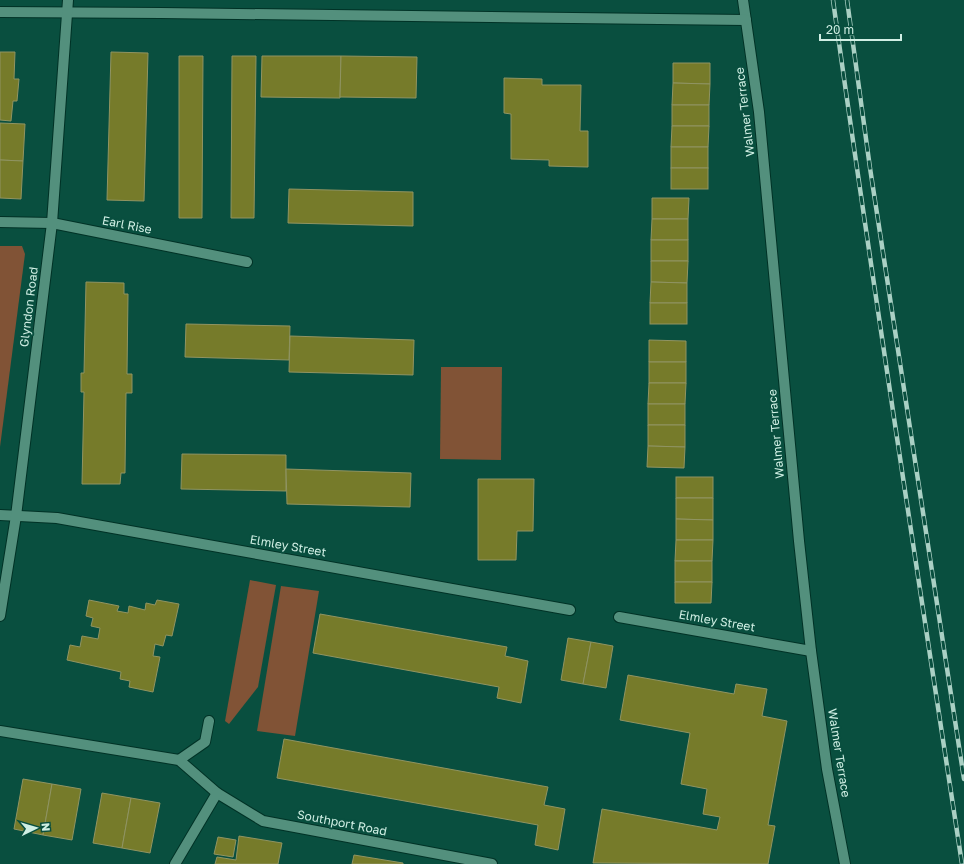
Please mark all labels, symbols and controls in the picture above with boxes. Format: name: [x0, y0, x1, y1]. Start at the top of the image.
scale bar: [820, 16, 901, 42]
text: 20 m: [826, 22, 854, 37]
street label: Walmer Terrace: [732, 67, 757, 158]
street label: Earl Rise: [101, 212, 153, 237]
street label: Glyndon Road: [16, 266, 41, 348]
street label: Walmer Terrace: [764, 389, 787, 479]
street label: Elmley Street: [249, 531, 328, 560]
street label: Elmley Street: [678, 606, 757, 635]
street label: Walmer Terrace: [825, 707, 854, 798]
street label: Southport Road: [296, 806, 388, 839]
north arrow: [16, 808, 56, 848]
text: N: [40, 822, 53, 832]

